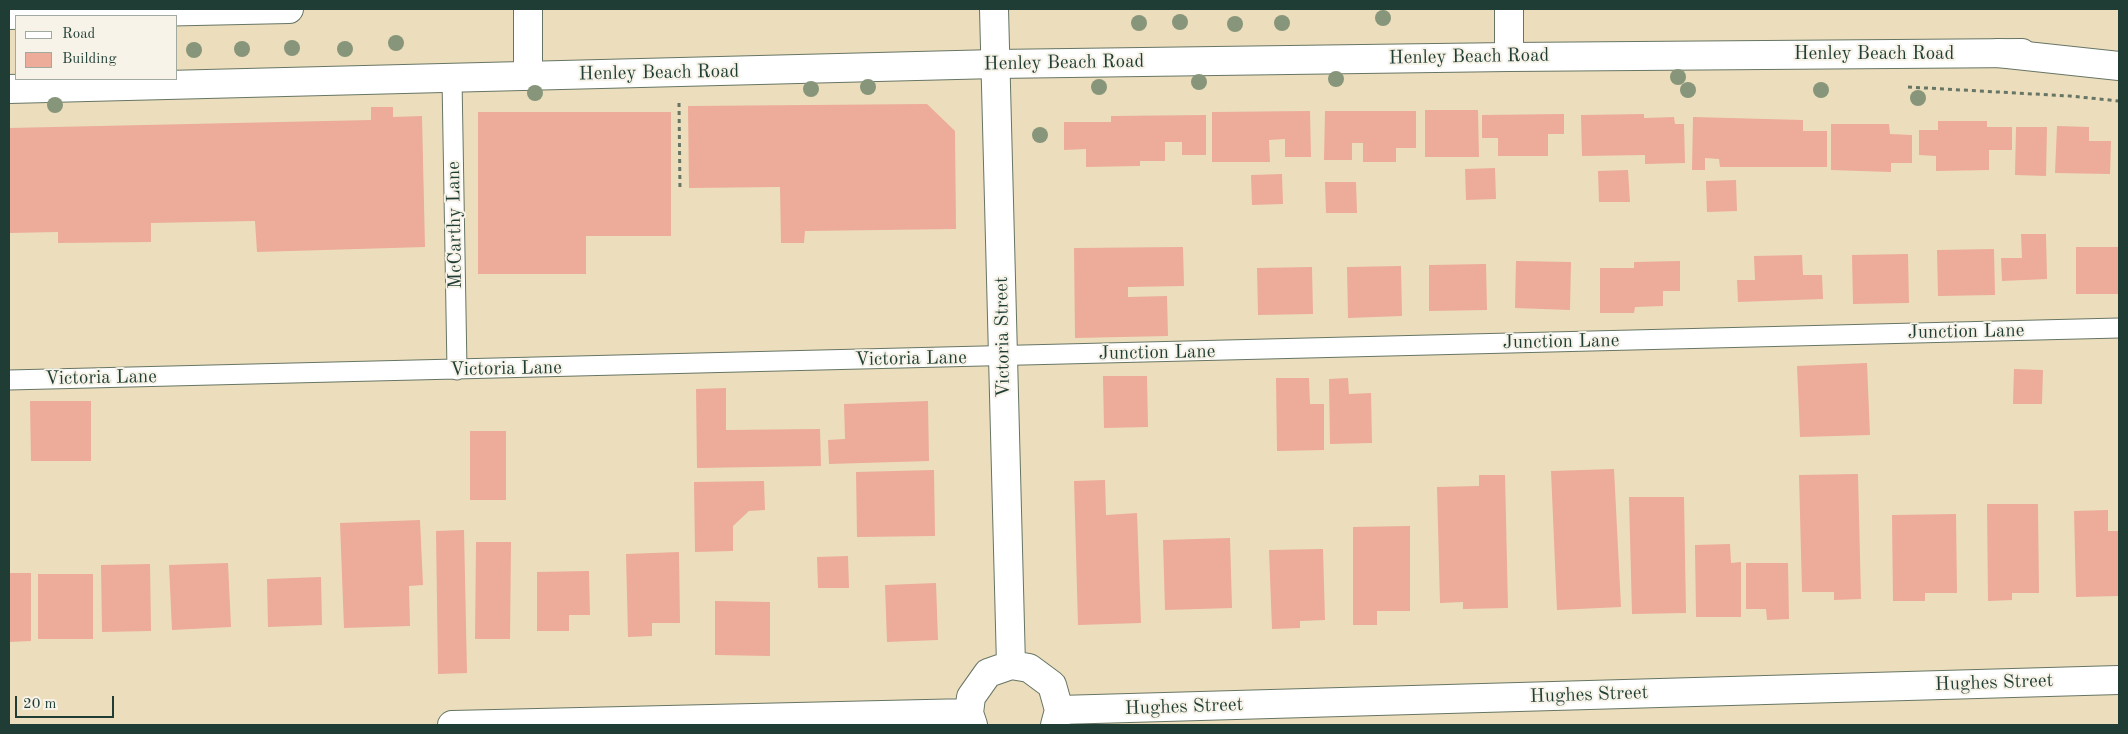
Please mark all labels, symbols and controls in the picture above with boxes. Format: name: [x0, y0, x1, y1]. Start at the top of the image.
legend: [15, 15, 178, 80]
text: Road: [62, 27, 95, 42]
street label: Henley Beach Road: [1794, 43, 1954, 65]
street label: Henley Beach Road: [1388, 44, 1550, 70]
street label: Henley Beach Road: [983, 50, 1145, 76]
text: Building: [62, 52, 117, 67]
street label: Henley Beach Road: [578, 60, 740, 86]
street label: McCarthy Lane: [442, 161, 468, 289]
street label: Victoria Street: [991, 276, 1015, 398]
street label: Junction Lane: [1907, 320, 2025, 344]
street label: Junction Lane: [1502, 330, 1620, 354]
street label: Junction Lane: [1098, 341, 1216, 365]
street label: Victoria Lane: [855, 347, 967, 371]
street label: Victoria Lane: [450, 357, 562, 381]
street label: Victoria Lane: [45, 366, 157, 390]
street label: Hughes Street: [1934, 670, 2054, 696]
street label: Hughes Street: [1529, 682, 1649, 708]
scale bar: [18, 686, 116, 718]
street label: Hughes Street: [1124, 694, 1244, 720]
text: 20 m: [23, 697, 57, 712]

